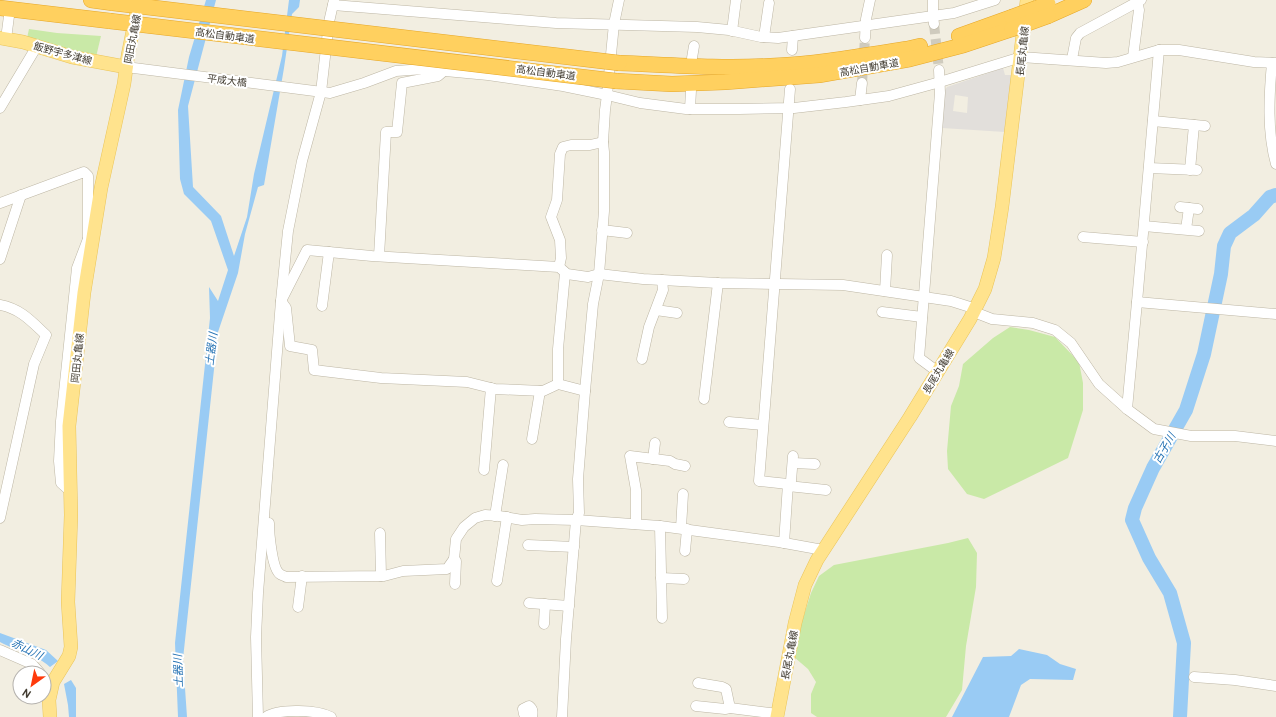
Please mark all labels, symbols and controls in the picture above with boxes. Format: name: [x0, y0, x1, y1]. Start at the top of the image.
street label: 岡田丸亀線: [122, 14, 145, 65]
street label: 高松自動車道: [194, 26, 255, 47]
street label: 長尾丸亀線: [1014, 26, 1033, 77]
street label: 飯野宇多津線: [32, 40, 93, 68]
street label: 高松自動車道: [839, 57, 900, 80]
street label: 高松自動車道: [515, 63, 576, 84]
street label: 平成大橋: [206, 73, 247, 90]
water label: 土器川: [203, 331, 221, 366]
street label: 岡田丸亀線: [69, 333, 88, 384]
street label: 長尾丸亀線: [921, 347, 958, 397]
water label: 古子川: [1151, 430, 1180, 466]
street label: 長尾丸亀線: [779, 630, 802, 681]
water label: 赤山川: [9, 636, 45, 664]
water label: 土器川: [171, 653, 187, 688]
north arrow: [12, 665, 52, 705]
text: N: [20, 685, 34, 701]

